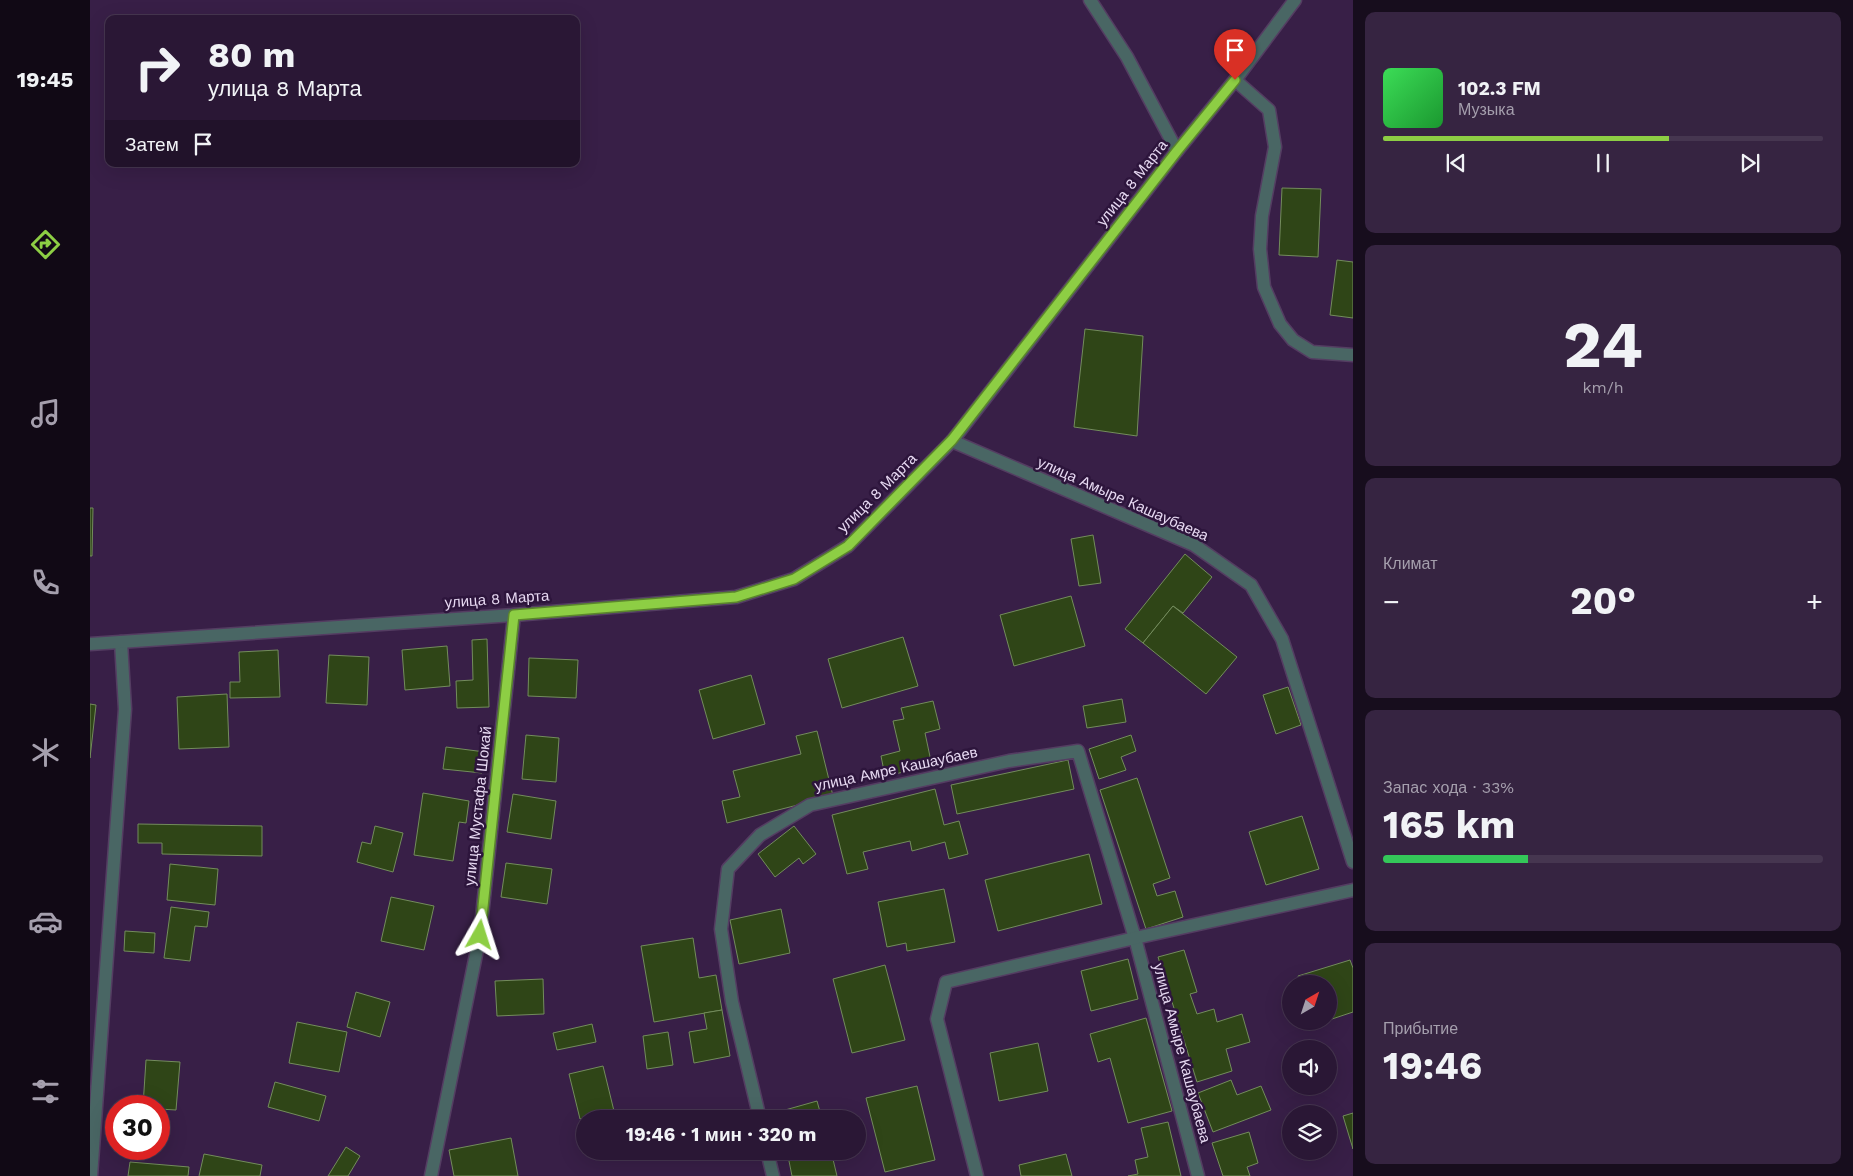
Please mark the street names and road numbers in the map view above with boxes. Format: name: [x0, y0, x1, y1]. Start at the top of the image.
street label: улица 8 Марта: [1093, 136, 1172, 230]
street label: улица 8 Марта: [834, 449, 921, 536]
street label: улица Амыре Кашаубаева: [1035, 453, 1212, 545]
street label: улица 8 Марта: [444, 586, 551, 612]
street label: улица Мустафа Шокай: [461, 725, 495, 887]
street label: улица Амре Кашаубаев: [813, 743, 979, 795]
street label: улица Амыре Кашаубаева: [1149, 961, 1215, 1145]

